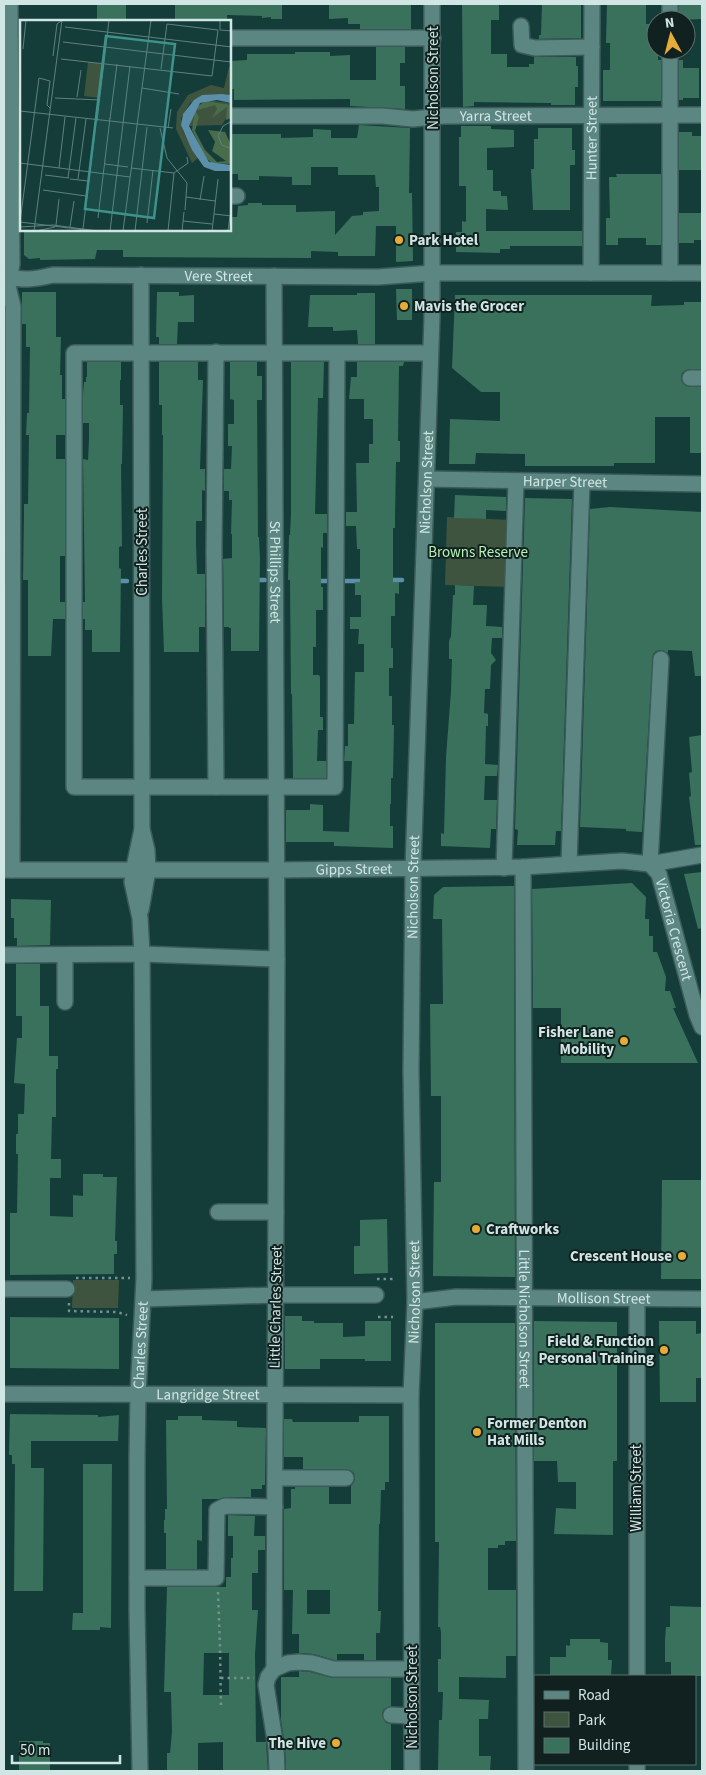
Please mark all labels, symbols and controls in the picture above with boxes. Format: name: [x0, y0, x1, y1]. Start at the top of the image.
north arrow: [646, 10, 696, 60]
text: N: [664, 13, 675, 34]
inset map: [20, 20, 231, 231]
street label: Nicholson Street: [423, 26, 444, 130]
street label: Hunter Street: [581, 96, 602, 180]
street label: Yarra Street: [459, 105, 532, 126]
place label: Park Hotel: [409, 230, 479, 251]
marker: Park Hotel: [393, 234, 405, 246]
street label: Vere Street: [184, 265, 253, 287]
place label: Mavis the Grocer: [414, 296, 524, 317]
marker: Mavis the Grocer: [398, 300, 410, 312]
street label: Nicholson Street: [414, 430, 439, 535]
street label: Harper Street: [523, 470, 607, 493]
street label: Charles Street: [132, 508, 153, 596]
street label: St Phillips Street: [265, 521, 286, 623]
park label: Browns Reserve: [428, 542, 528, 563]
street label: Nicholson Street: [402, 835, 425, 939]
street label: Gipps Street: [316, 858, 392, 880]
street label: Victoria Crescent: [650, 876, 698, 983]
place label: Fisher Lane Mobility: [538, 1022, 614, 1060]
marker: Fisher Lane Mobility: [618, 1035, 630, 1047]
place label: Craftworks: [486, 1219, 560, 1240]
marker: Craftworks: [470, 1223, 482, 1235]
street label: Nicholson Street: [403, 1240, 426, 1344]
street label: Little Charles Street: [264, 1245, 288, 1369]
place label: Crescent House: [570, 1246, 672, 1267]
street label: Little Nicholson Street: [514, 1250, 535, 1388]
marker: Crescent House: [676, 1250, 688, 1262]
street label: Mollison Street: [557, 1287, 651, 1309]
street label: Charles Street: [128, 1301, 153, 1389]
place label: Field & Function Personal Training: [538, 1331, 654, 1369]
marker: Field & Function Personal Training: [658, 1344, 670, 1356]
street label: Langridge Street: [156, 1384, 260, 1405]
place label: Former Denton Hat Mills: [487, 1413, 587, 1451]
marker: Former Denton Hat Mills: [471, 1426, 483, 1438]
street label: William Street: [626, 1444, 647, 1532]
street label: Nicholson Street: [402, 1645, 423, 1749]
legend: [534, 1675, 696, 1765]
text: Road: [578, 1685, 610, 1706]
text: Park: [578, 1710, 607, 1731]
scale bar: [12, 1732, 120, 1764]
place label: The Hive: [269, 1733, 326, 1754]
text: Building: [578, 1735, 631, 1756]
marker: The Hive: [330, 1737, 342, 1749]
text: 50 m: [20, 1740, 50, 1761]

